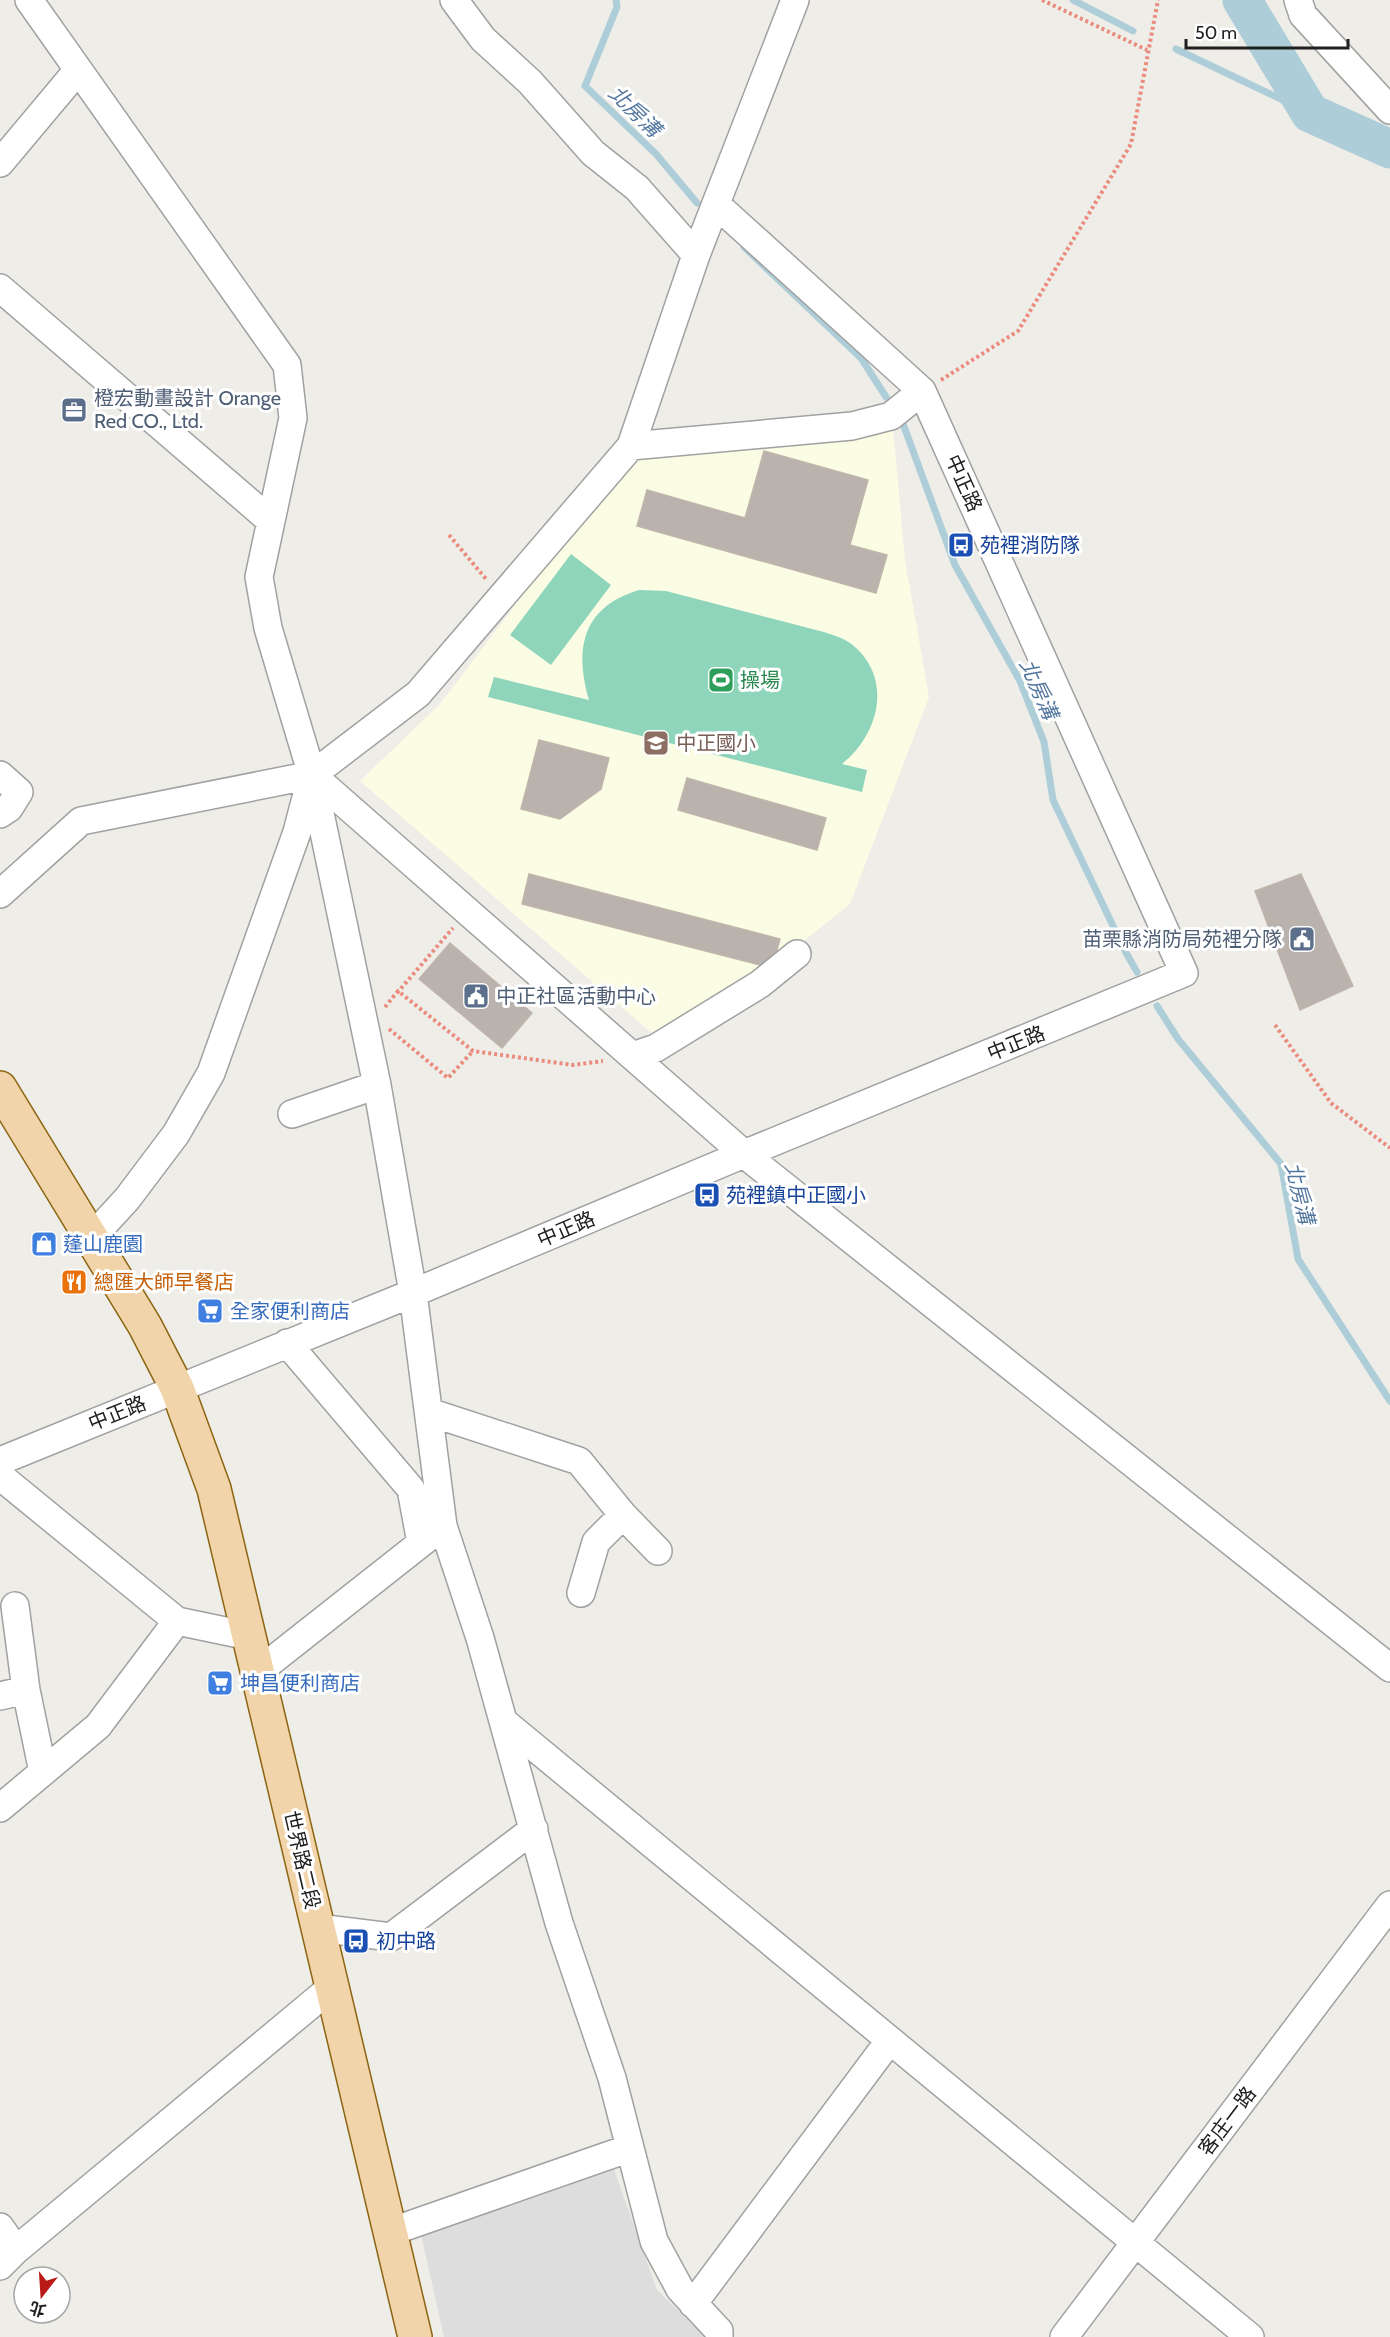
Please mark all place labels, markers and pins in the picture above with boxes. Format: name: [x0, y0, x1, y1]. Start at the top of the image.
place label: 橙宏動畫設計 Orange Red CO., Ltd.: [94, 386, 281, 433]
office icon: 橙宏動畫設計 Orange Red CO., Ltd.: [59, 395, 89, 425]
bus stop icon: 苑裡消防隊: [946, 530, 976, 560]
place label: 苑裡消防隊: [980, 533, 1080, 557]
sports icon: 操場: [706, 665, 736, 695]
place label: 操場: [740, 668, 780, 692]
school or university icon: 中正國小: [641, 728, 671, 758]
place label: 中正國小: [676, 731, 756, 755]
public building icon: 苗栗縣消防局苑裡分隊: [1287, 924, 1317, 954]
place label: 苗栗縣消防局苑裡分隊: [1082, 927, 1282, 951]
public building icon: 中正社區活動中心: [461, 981, 491, 1011]
place label: 中正社區活動中心: [496, 984, 656, 1008]
bus stop icon: 苑裡鎮中正國小: [692, 1180, 722, 1210]
place label: 苑裡鎮中正國小: [726, 1183, 866, 1207]
shop icon: 蓬山鹿園: [29, 1229, 59, 1259]
place label: 蓬山鹿園: [63, 1232, 143, 1256]
restaurant icon: 總匯大師早餐店: [59, 1267, 89, 1297]
place label: 總匯大師早餐店: [94, 1270, 234, 1294]
supermarket icon: 全家便利商店: [195, 1296, 225, 1326]
place label: 全家便利商店: [230, 1299, 350, 1323]
supermarket icon: 坤昌便利商店: [205, 1668, 235, 1698]
place label: 坤昌便利商店: [240, 1671, 360, 1695]
bus stop icon: 初中路: [341, 1926, 371, 1956]
place label: 初中路: [376, 1929, 436, 1953]

